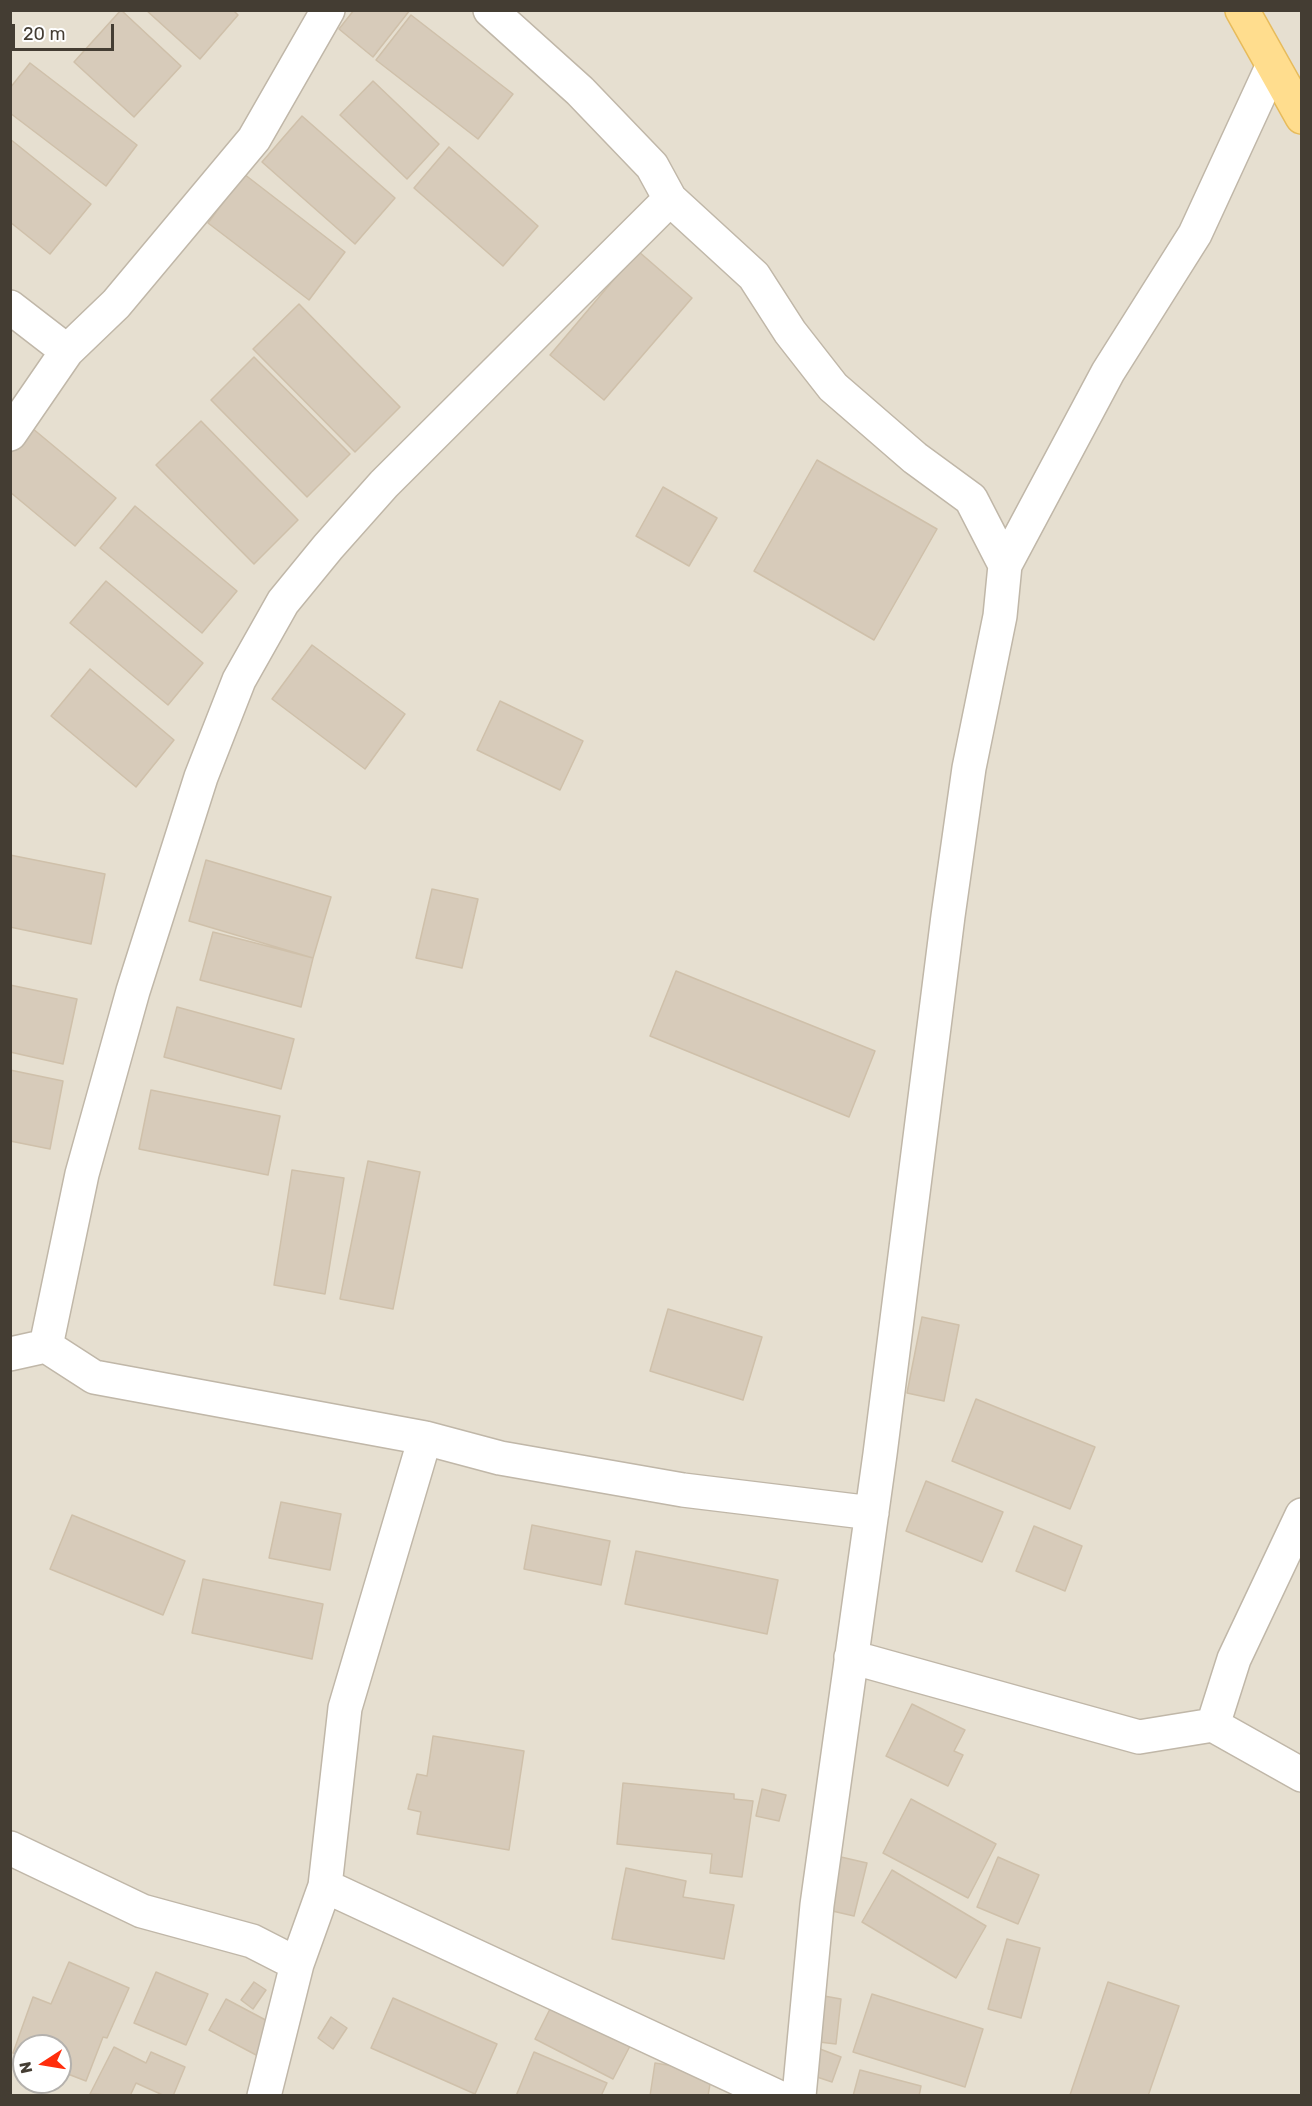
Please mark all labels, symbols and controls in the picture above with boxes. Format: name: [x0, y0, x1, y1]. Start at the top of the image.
scale bar: [15, 12, 117, 50]
text: 20 m: [23, 23, 65, 45]
north arrow: [12, 2034, 72, 2094]
text: N: [15, 2060, 36, 2075]

